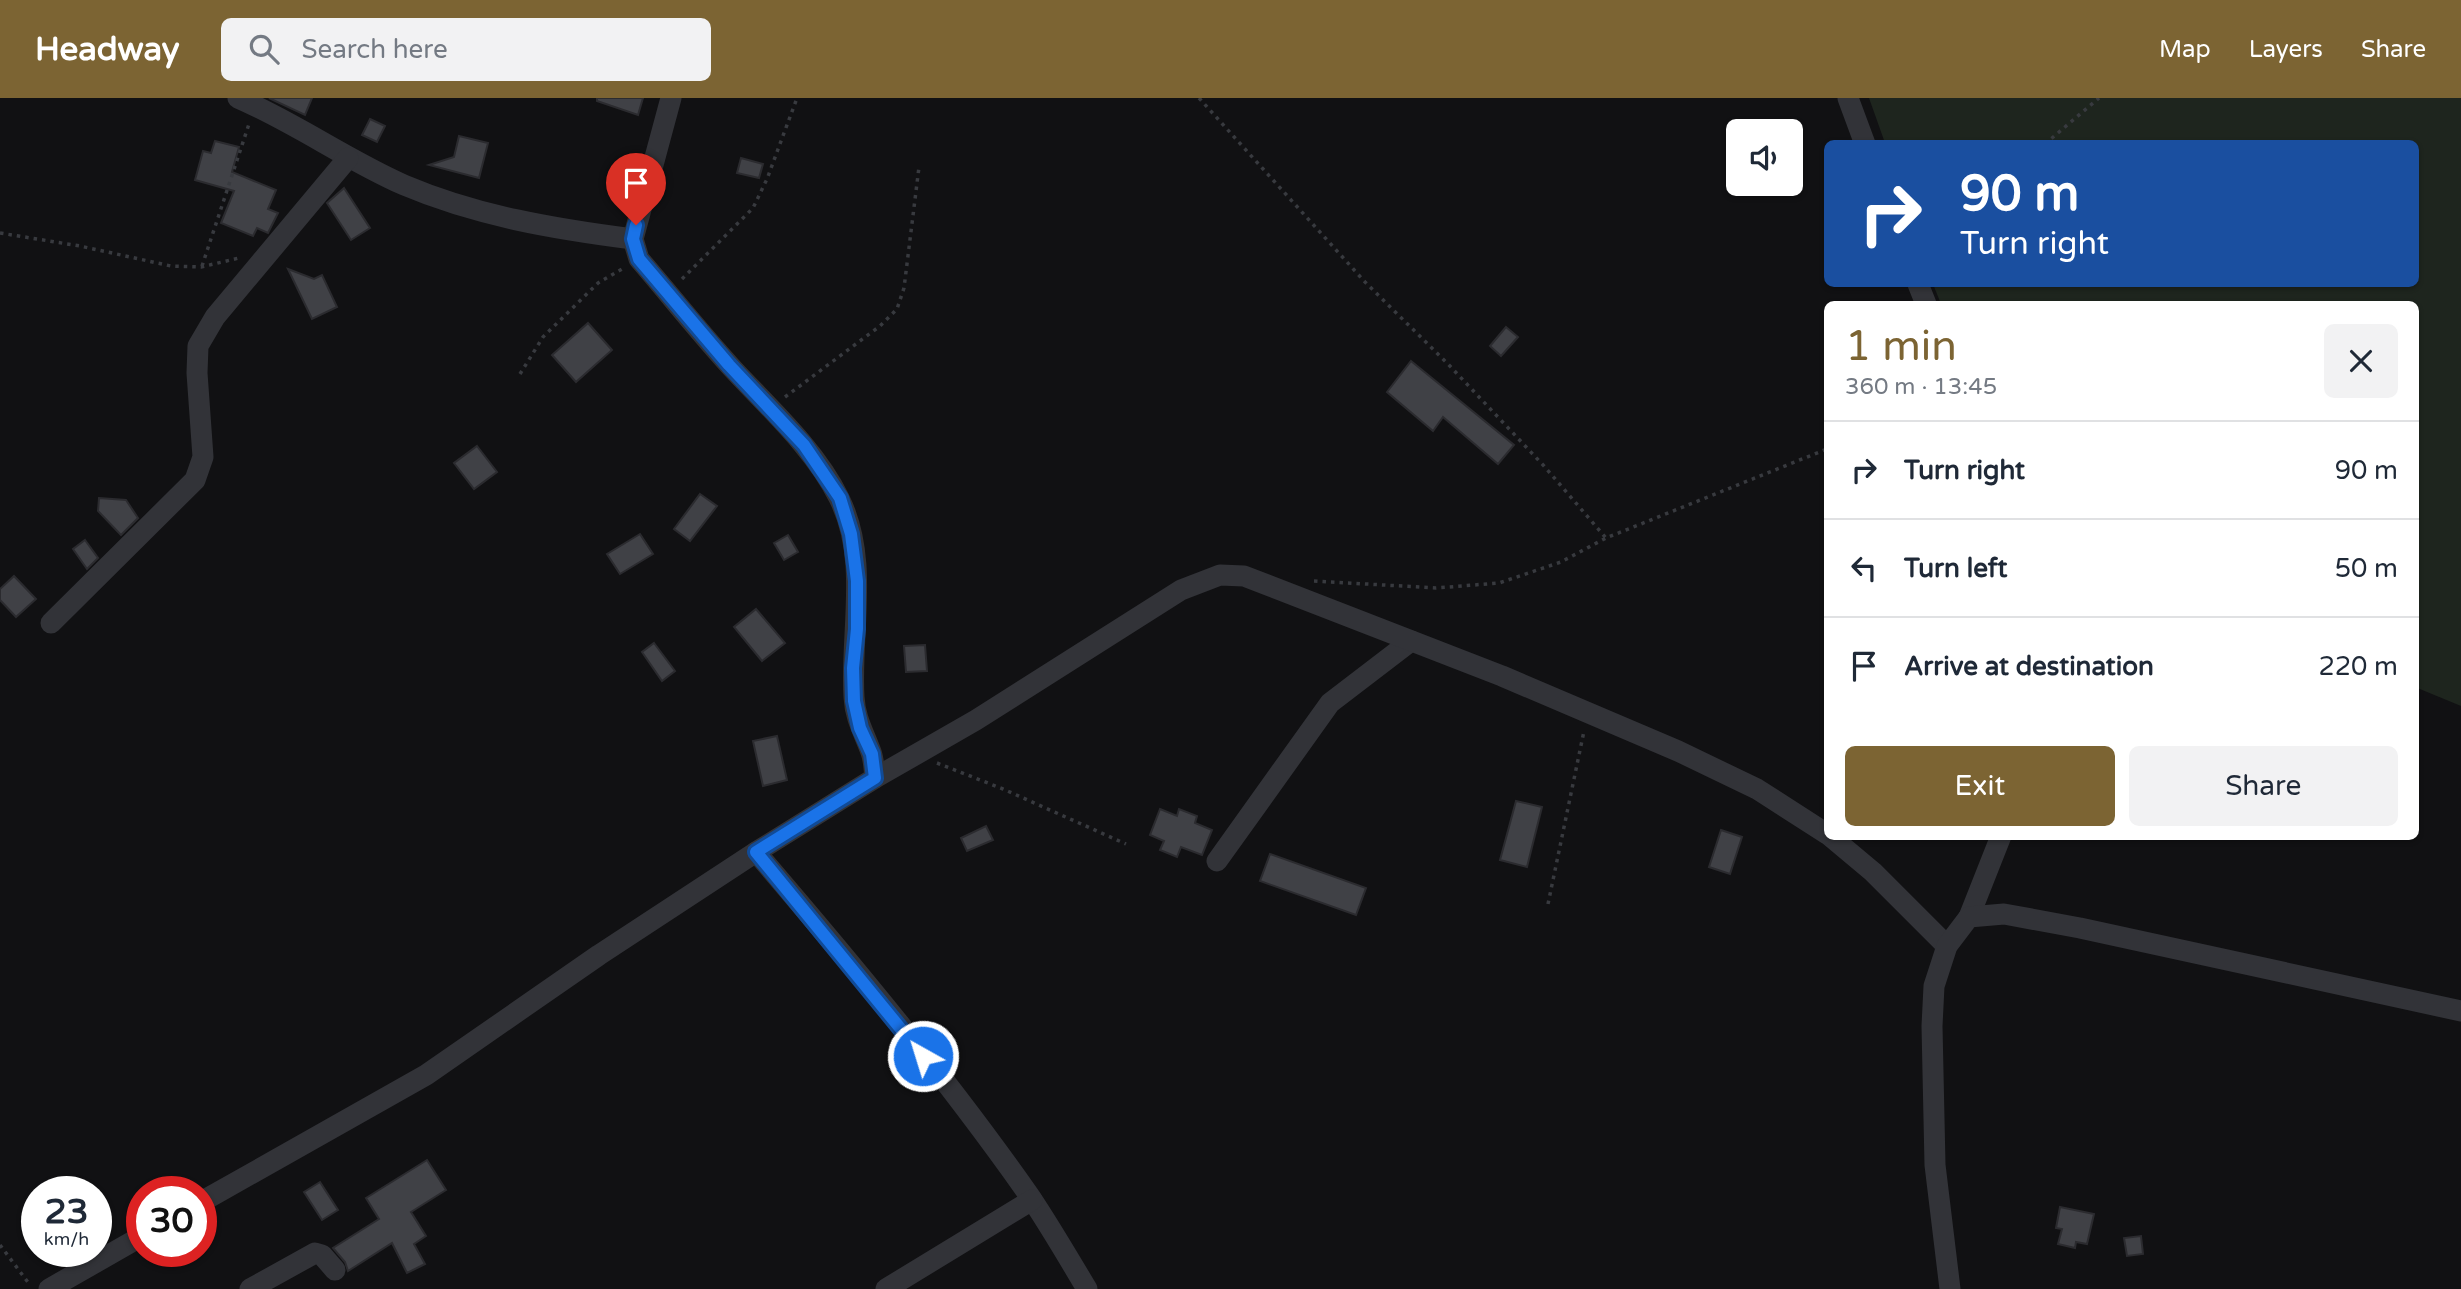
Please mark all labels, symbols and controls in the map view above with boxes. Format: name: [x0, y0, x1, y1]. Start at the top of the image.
search box: [221, 18, 711, 81]
text: Headway: [35, 30, 179, 69]
icon: search: [245, 30, 283, 68]
text: Search here: [301, 34, 448, 65]
text: Map: [2159, 35, 2211, 64]
text: Layers: [2249, 35, 2323, 64]
text: Share: [2361, 35, 2426, 64]
map controls: [1726, 119, 1803, 196]
button: sound: [1726, 119, 1803, 196]
pin: [606, 153, 666, 225]
icon: arrive: [617, 164, 655, 202]
text: 90 m: [1960, 165, 2079, 224]
icon: right: [1845, 168, 1936, 259]
text: Turn right: [1960, 225, 2109, 263]
text: 1 min: [1845, 321, 1957, 372]
button: close: [2324, 324, 2398, 398]
text: 360 m · 13:45: [1845, 373, 1997, 401]
icon: right: [1845, 451, 1883, 489]
text: Turn right: [1904, 455, 2025, 486]
text: 90 m: [2335, 455, 2398, 486]
icon: left: [1845, 549, 1883, 587]
text: Turn left: [1904, 553, 2007, 584]
text: 50 m: [2335, 553, 2398, 584]
icon: arrive: [1845, 647, 1883, 685]
text: Arrive at destination: [1904, 651, 2154, 682]
text: 220 m: [2318, 651, 2398, 682]
button: Exit: [1845, 746, 2115, 826]
button: Share: [2129, 746, 2398, 826]
position arrow: [886, 1019, 960, 1093]
speed limit sign: 30: [126, 1176, 217, 1267]
text: 23: [45, 1191, 88, 1233]
text: km/h: [44, 1228, 89, 1250]

